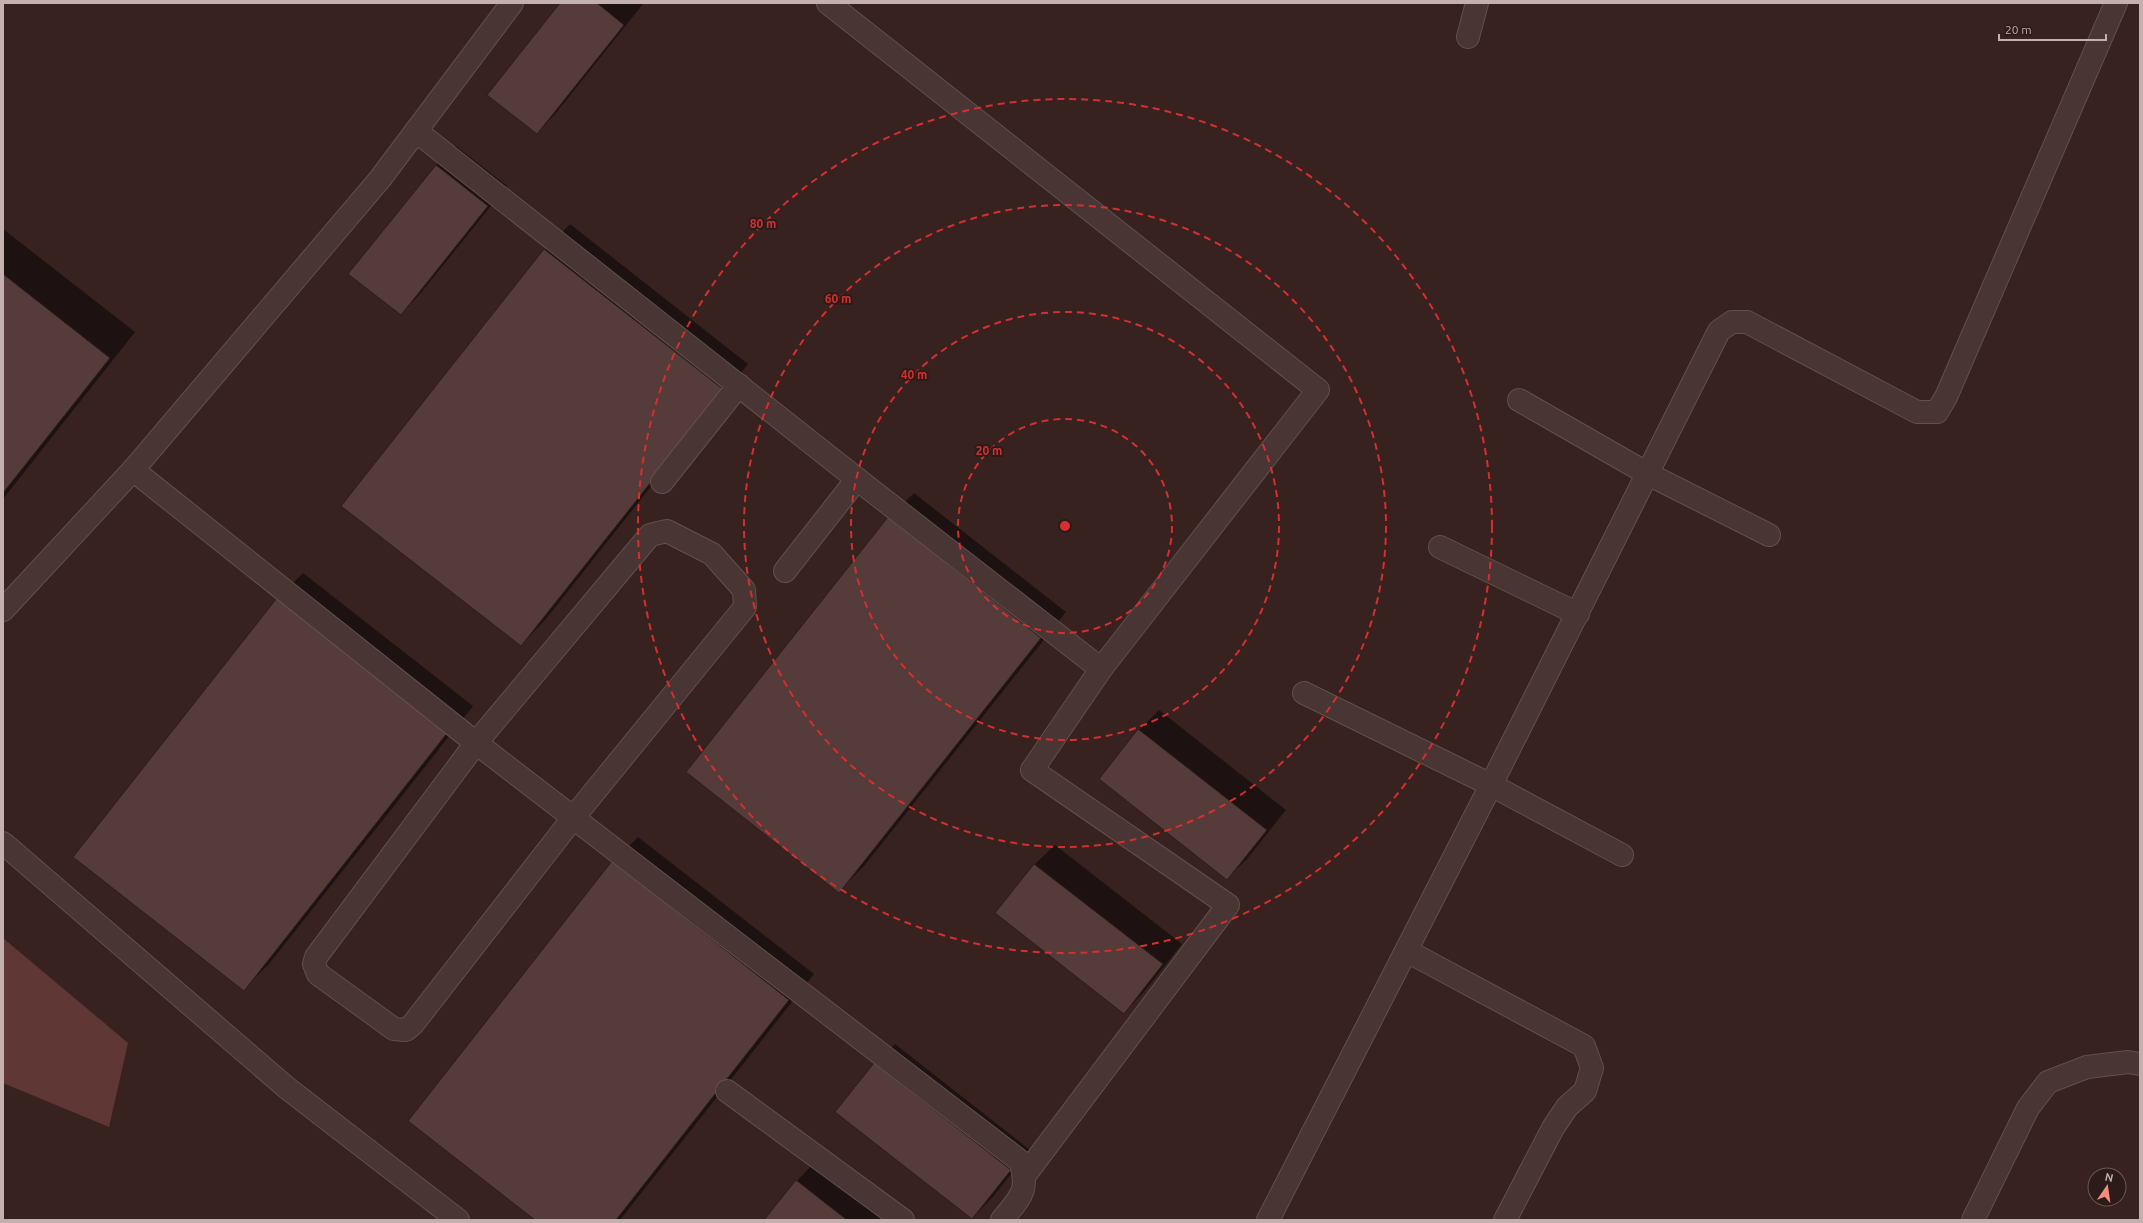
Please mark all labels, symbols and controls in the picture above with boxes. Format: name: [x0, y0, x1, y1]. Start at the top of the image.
scale bar: [1999, 16, 2106, 42]
text: 20 m: [2005, 23, 2032, 36]
text: 80 m: [750, 217, 776, 230]
text: 60 m: [825, 292, 851, 305]
text: 40 m: [901, 368, 927, 381]
text: 20 m: [976, 444, 1002, 457]
centre of rings: [1058, 519, 1072, 533]
north arrow: [2087, 1167, 2127, 1207]
text: N: [2104, 1170, 2115, 1184]

